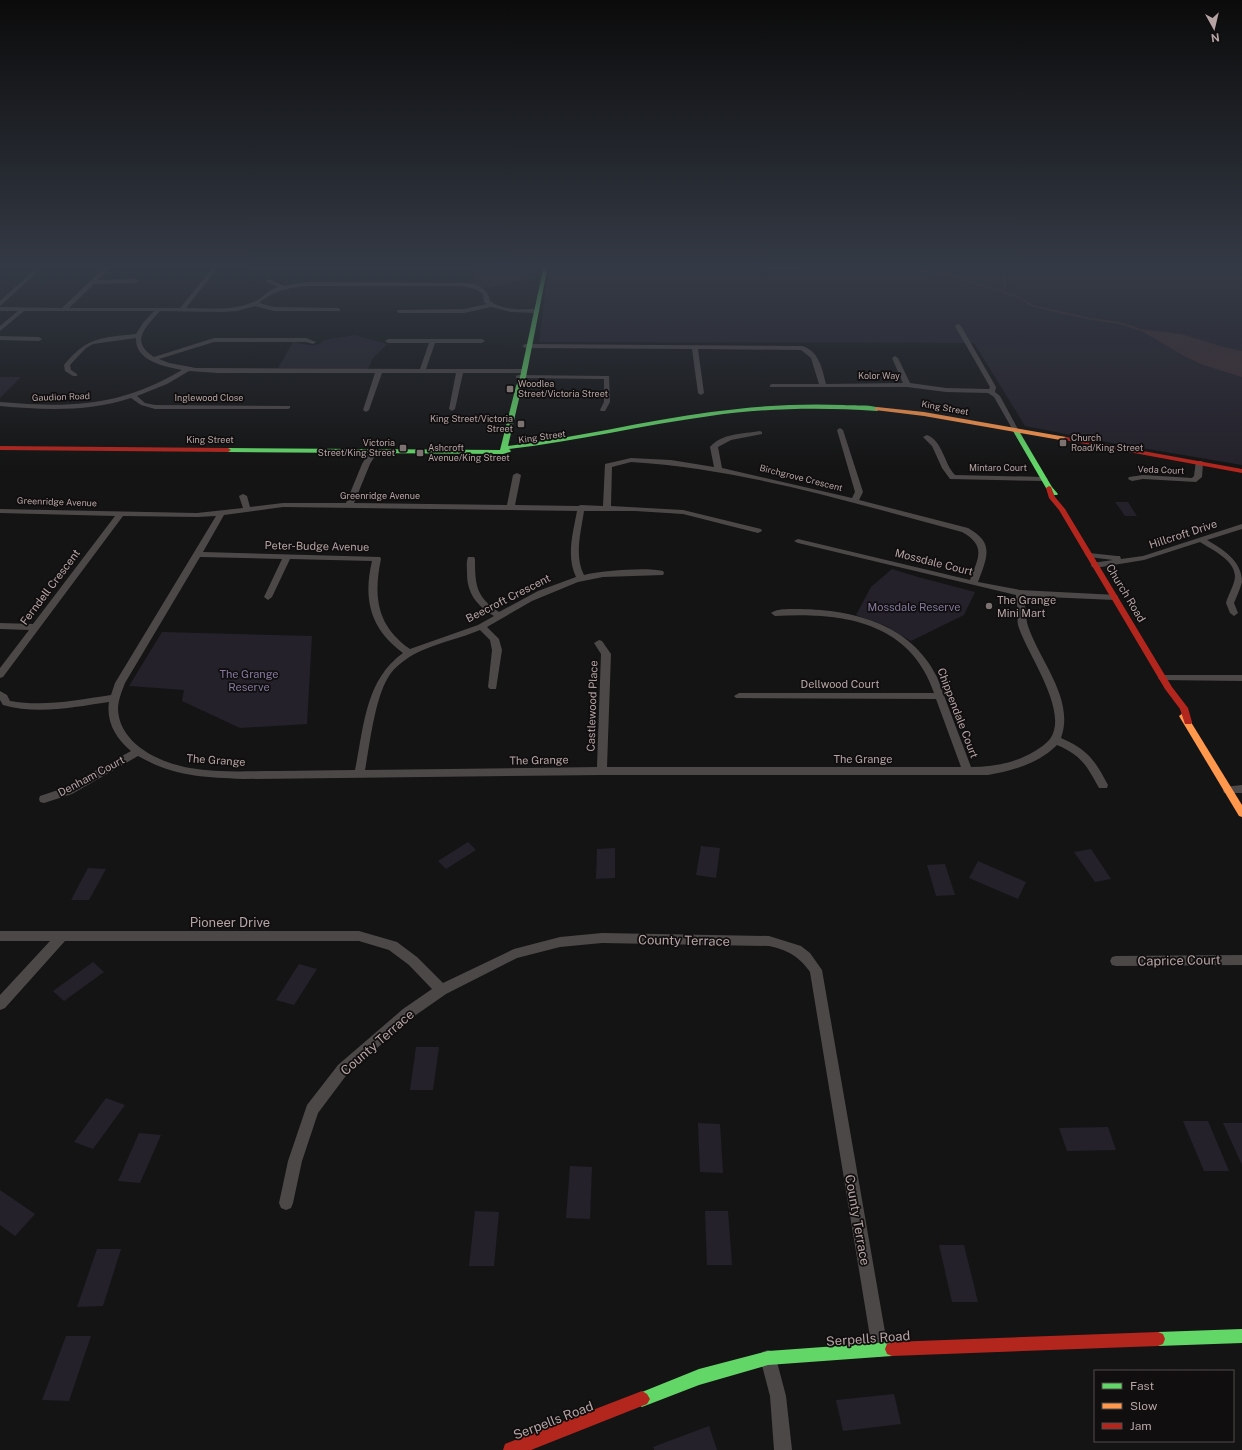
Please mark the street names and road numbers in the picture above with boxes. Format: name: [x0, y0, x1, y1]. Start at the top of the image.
street label: Kolor Way: [858, 370, 900, 381]
street label: Gaudion Road: [32, 390, 90, 403]
street label: Inglewood Close: [175, 392, 243, 403]
street label: King Street: [921, 398, 970, 417]
street label: King Street: [518, 428, 567, 445]
street label: King Street: [186, 434, 234, 445]
street label: Birchgrove Crescent: [758, 462, 844, 493]
street label: Mintaro Court: [969, 462, 1027, 473]
street label: Veda Court: [1137, 463, 1185, 476]
street label: Greenridge Avenue: [340, 490, 420, 501]
street label: Greenridge Avenue: [17, 495, 97, 508]
street label: Hillcroft Drive: [1147, 517, 1219, 551]
street label: Peter-Budge Avenue: [265, 539, 369, 553]
street label: Mossdale Court: [894, 546, 974, 578]
street label: Ferndell Crescent: [18, 547, 82, 627]
street label: Church Road: [1104, 562, 1148, 624]
street label: Beecroft Crescent: [464, 572, 552, 624]
street label: Castlewood Place: [584, 660, 600, 752]
street label: Chippendale Court: [935, 666, 981, 760]
street label: Dellwood Court: [801, 678, 879, 690]
street label: The Grange: [186, 752, 246, 768]
street label: Denham Court: [56, 753, 126, 799]
street label: The Grange: [509, 753, 569, 767]
street label: The Grange: [833, 753, 893, 765]
street label: Pioneer Drive: [190, 915, 270, 930]
street label: County Terrace: [638, 932, 730, 949]
street label: Caprice Court: [1137, 952, 1221, 969]
street label: County Terrace: [338, 1007, 417, 1078]
street label: County Terrace: [842, 1174, 873, 1267]
street label: Serpells Road: [825, 1328, 911, 1349]
street label: Serpells Road: [511, 1398, 595, 1443]

